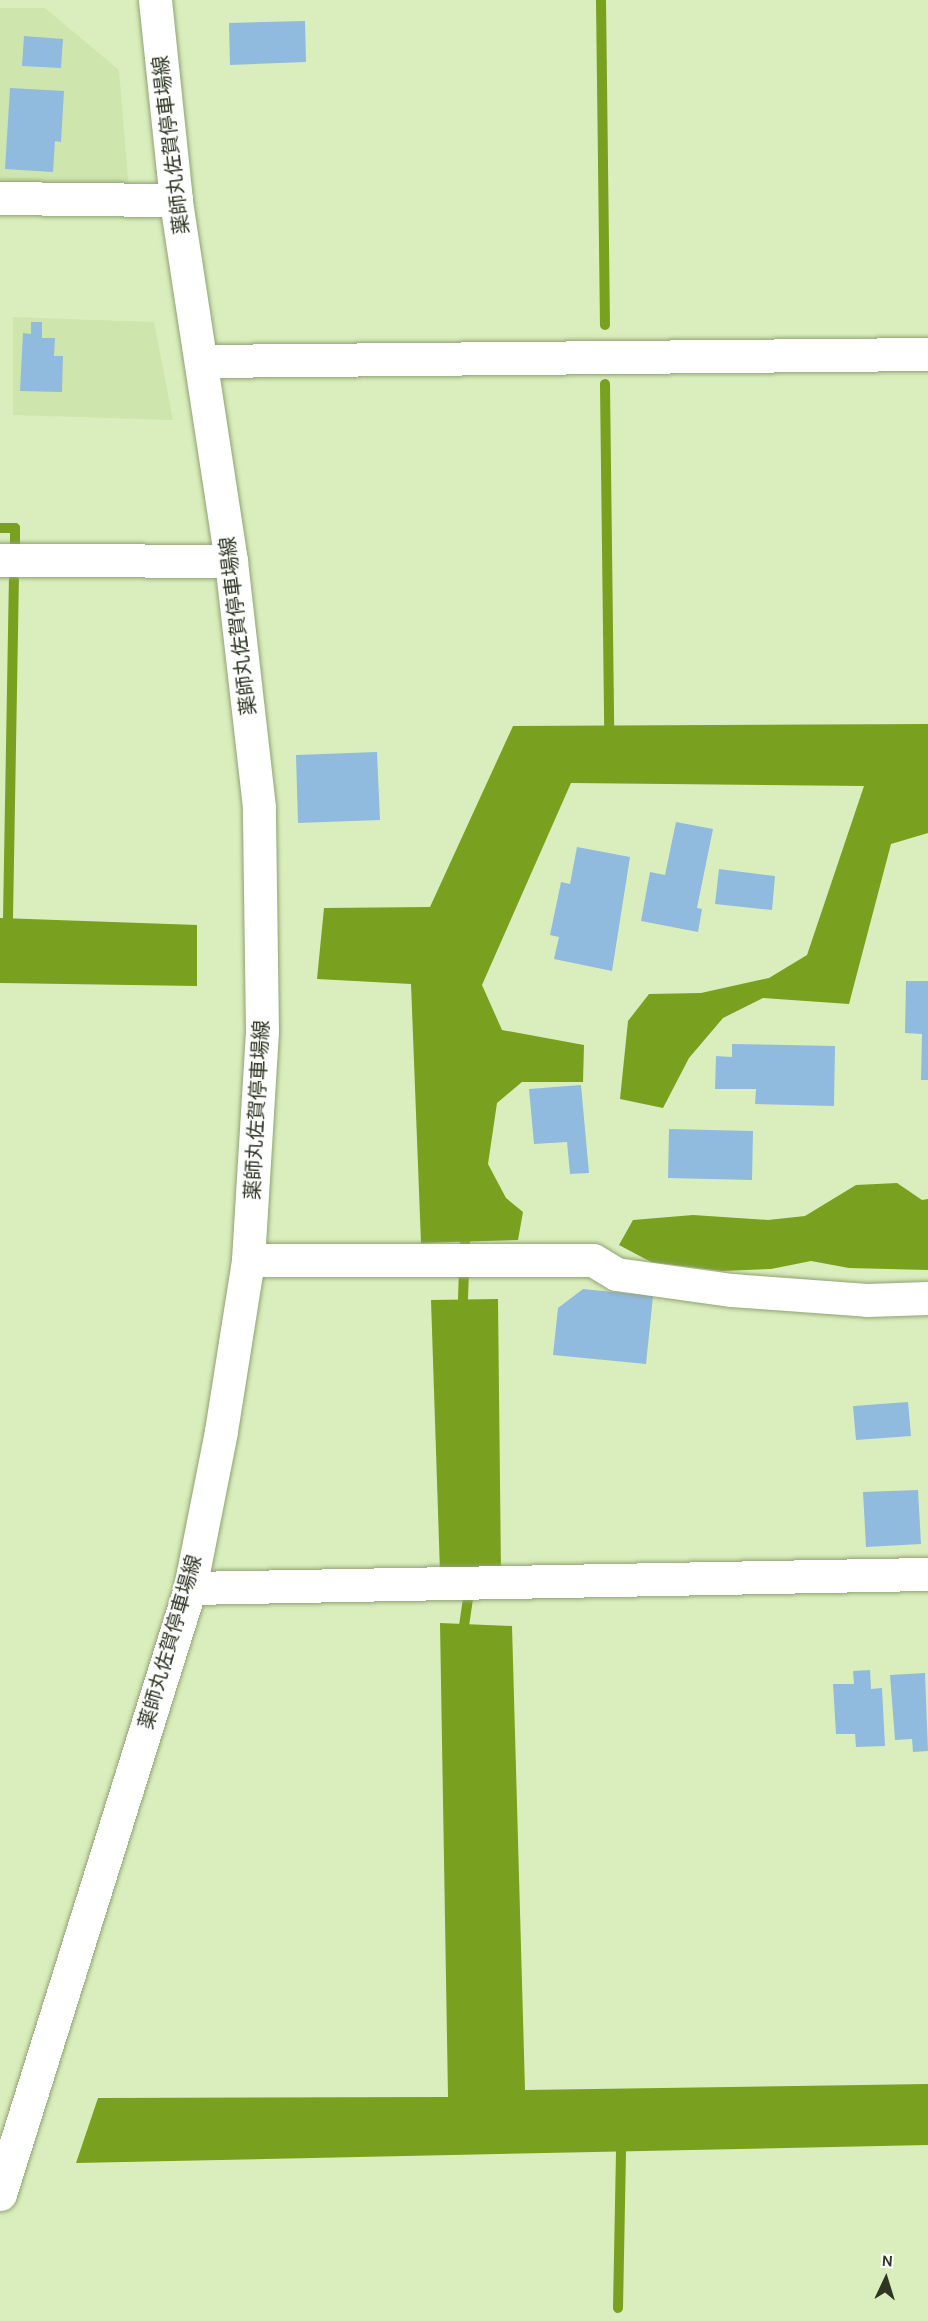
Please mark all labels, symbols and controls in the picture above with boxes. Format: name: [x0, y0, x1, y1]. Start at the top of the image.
street label: 薬師丸佐賀停車場線: [148, 54, 194, 236]
street label: 薬師丸佐賀停車場線: [215, 535, 261, 717]
street label: 薬師丸佐賀停車場線: [240, 1019, 274, 1201]
street label: 薬師丸佐賀停車場線: [134, 1552, 206, 1732]
north arrow: [856, 2249, 916, 2309]
text: N: [881, 2251, 894, 2270]

